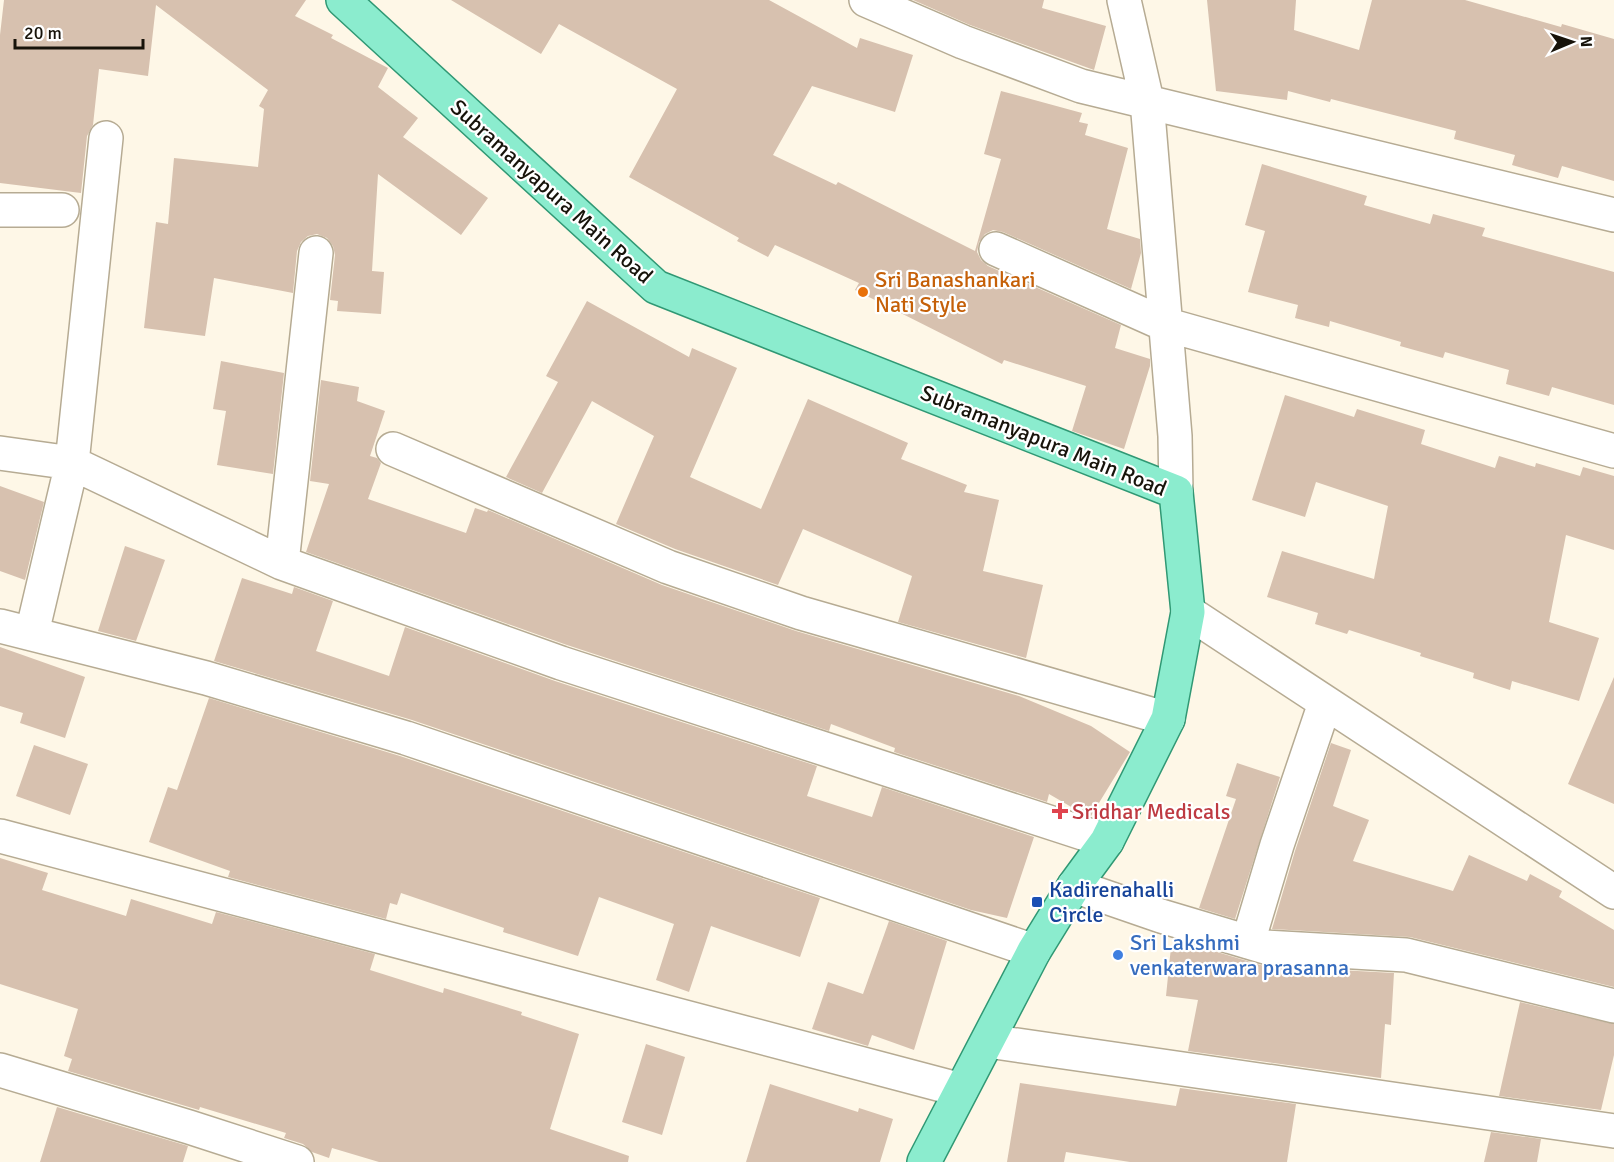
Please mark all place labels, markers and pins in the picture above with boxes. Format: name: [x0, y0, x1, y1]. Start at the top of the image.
place label: Sri Banashankari Nati Style: [875, 266, 1036, 318]
marker: Sri Banashankari Nati Style: [856, 285, 870, 299]
place label: Sridhar Medicals: [1072, 798, 1230, 825]
marker: Sridhar Medicals: [1053, 804, 1067, 818]
place label: Kadirenahalli Circle: [1049, 876, 1174, 928]
marker: Kadirenahalli Circle: [1030, 895, 1044, 909]
place label: Sri Lakshmi venkaterwara prasanna: [1130, 929, 1349, 981]
marker: Sri Lakshmi venkaterwara prasanna: [1111, 948, 1125, 962]

